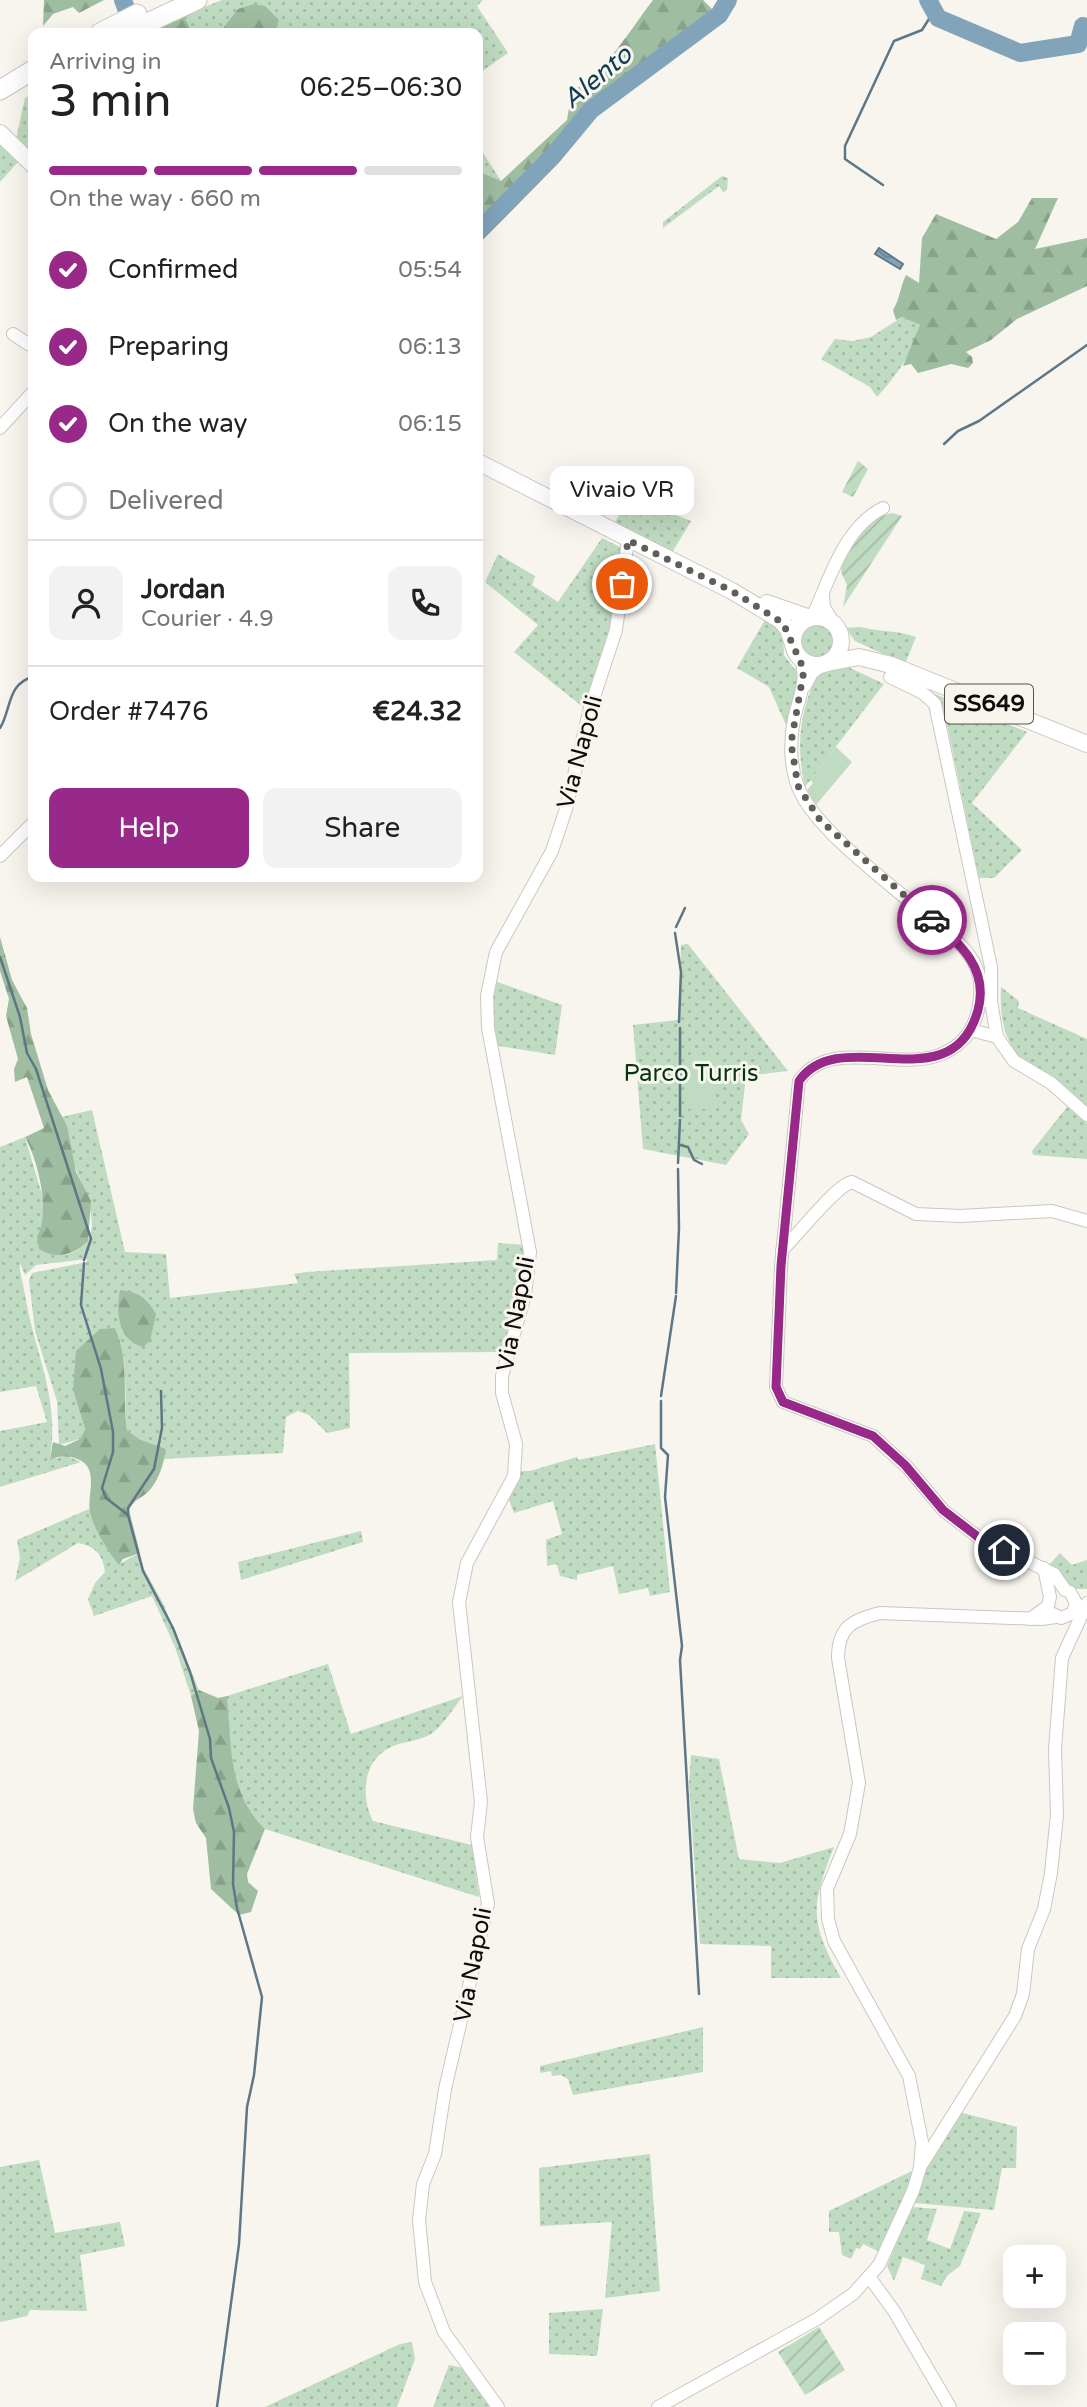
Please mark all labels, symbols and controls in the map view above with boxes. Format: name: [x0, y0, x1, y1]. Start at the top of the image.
water label: Alento: [556, 38, 639, 115]
text: Arriving in: [49, 48, 162, 76]
text: 06:25–06:30: [300, 72, 462, 103]
text: 3 min: [49, 74, 172, 129]
text: On the way · 660 m: [49, 185, 261, 213]
icon: check: [49, 251, 87, 289]
text: Confirmed: [108, 254, 238, 285]
text: 05:54: [398, 256, 462, 284]
icon: check: [49, 328, 87, 366]
text: Preparing: [108, 331, 229, 362]
text: 06:13: [398, 333, 462, 361]
icon: check: [49, 405, 87, 443]
text: On the way: [108, 408, 248, 439]
text: 06:15: [398, 410, 462, 438]
callout: Vivaio VR: [550, 465, 694, 514]
text: Vivaio VR: [570, 476, 674, 504]
text: Delivered: [108, 485, 224, 516]
pin: [592, 554, 652, 614]
icon: bag: [603, 565, 641, 603]
button: person: [49, 566, 123, 640]
button: phone: [388, 566, 462, 640]
text: Jordan: [141, 574, 225, 605]
text: Courier · 4.9: [141, 605, 274, 633]
road number: SS649: [945, 684, 1033, 724]
street label: Via Napoli: [551, 692, 609, 812]
text: Order #7476: [49, 696, 209, 727]
text: €24.32: [372, 696, 462, 727]
button: Help: [49, 788, 249, 868]
button: Share: [263, 788, 462, 868]
courier: [897, 885, 967, 955]
icon: car: [913, 901, 951, 939]
park label: Parco Turris: [623, 1059, 759, 1088]
street label: Via Napoli: [491, 1254, 541, 1374]
pin: [974, 1520, 1034, 1580]
icon: home: [985, 1531, 1023, 1569]
street label: Via Napoli: [448, 1905, 498, 2025]
map controls: [1003, 2245, 1066, 2385]
button: +: [1003, 2245, 1066, 2308]
button: −: [1003, 2322, 1066, 2385]

